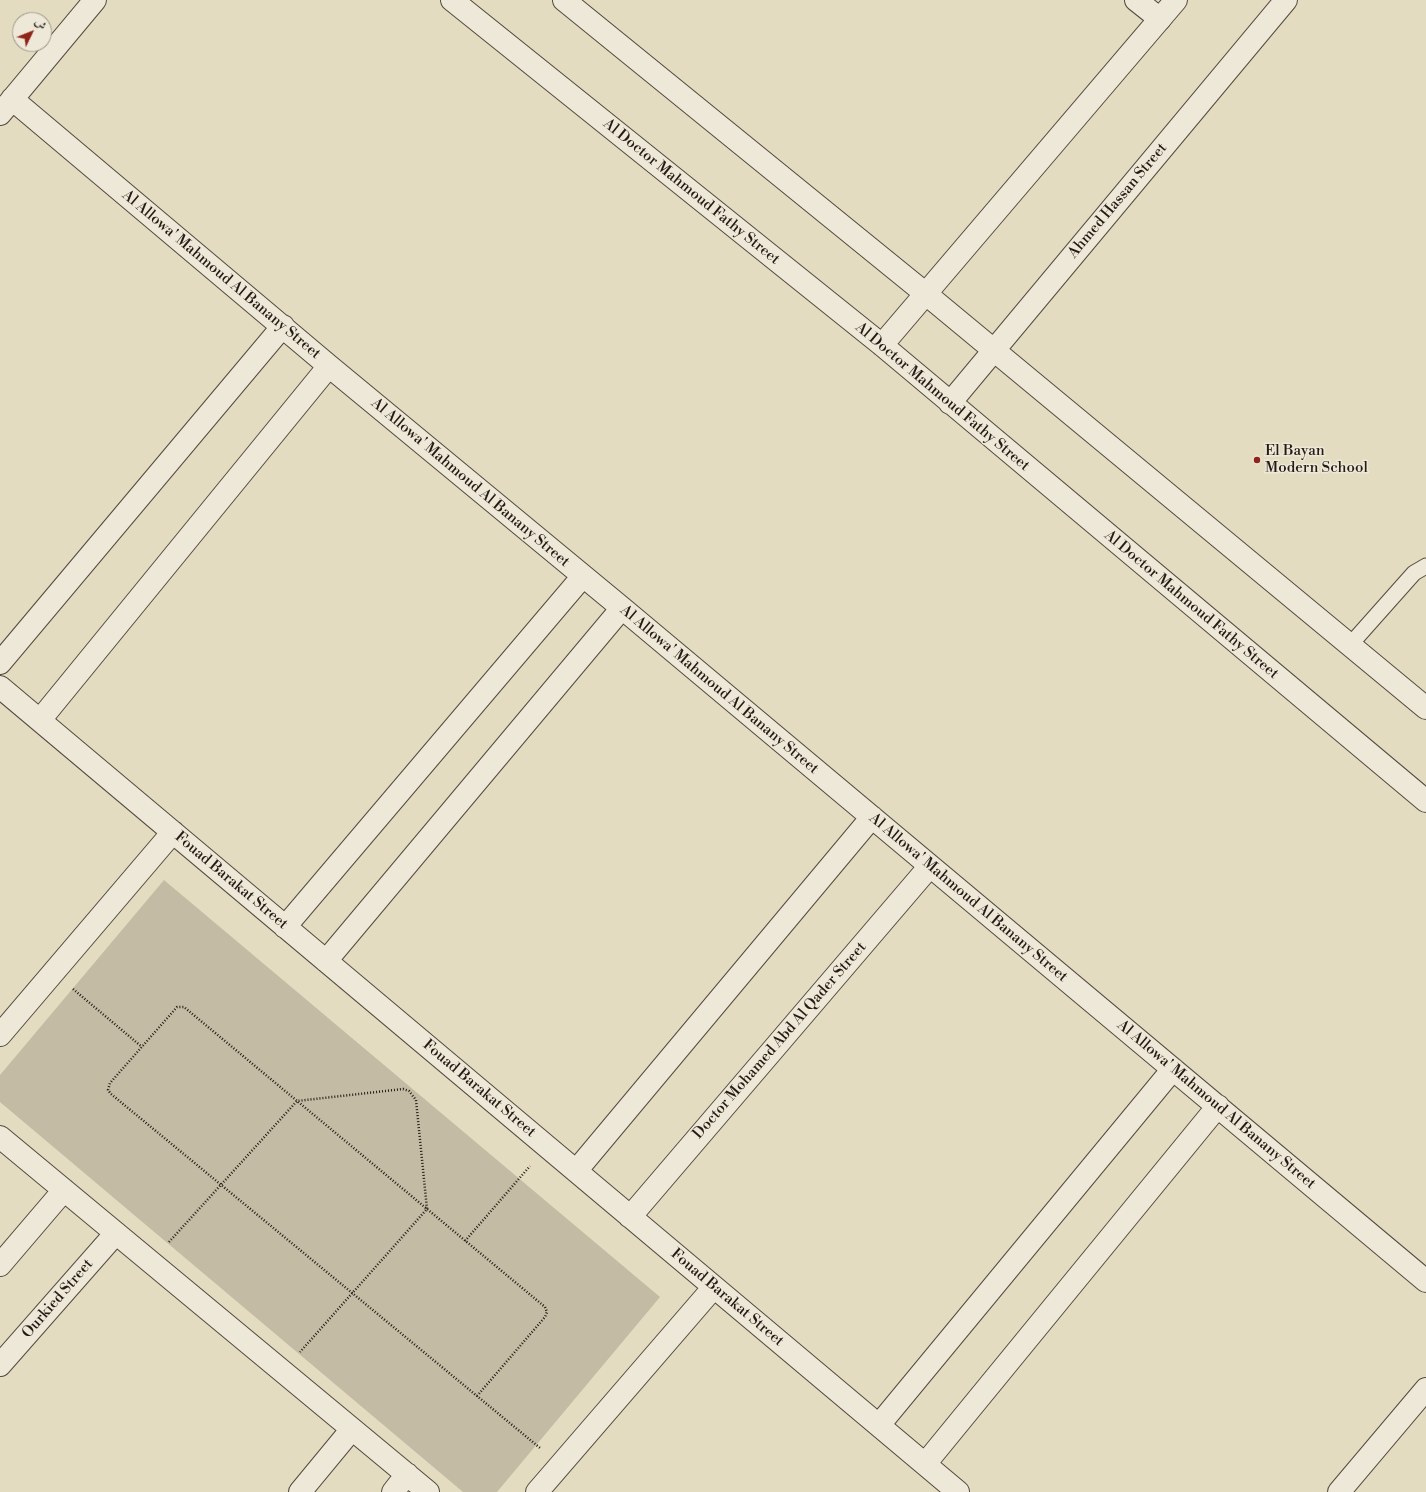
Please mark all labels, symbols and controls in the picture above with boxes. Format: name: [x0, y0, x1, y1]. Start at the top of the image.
north arrow: [12, 12, 52, 52]
text: ش: [31, 16, 49, 33]
street label: Al Doctor Mahmoud Fathy Street: [599, 115, 783, 269]
street label: Ahmed Hassan Street: [1065, 140, 1171, 262]
street label: Al Allowa' Mahmoud Al Banany Street: [118, 187, 324, 363]
street label: Al Doctor Mahmoud Fathy Street: [851, 319, 1033, 475]
street label: Al Allowa' Mahmoud Al Banany Street: [367, 395, 573, 571]
place label: El Bayan Modern School: [1265, 442, 1368, 477]
marker: El Bayan Modern School: [1252, 455, 1262, 465]
street label: Al Doctor Mahmoud Fathy Street: [1100, 527, 1282, 683]
street label: Al Allowa' Mahmoud Al Banany Street: [616, 602, 822, 778]
street label: Al Allowa' Mahmoud Al Banany Street: [865, 810, 1071, 986]
street label: Fouad Barakat Street: [171, 828, 291, 934]
street label: Doctor Mohamed Abd Al Qader Street: [690, 939, 870, 1143]
street label: Al Allowa' Mahmoud Al Banany Street: [1113, 1017, 1319, 1193]
street label: Fouad Barakat Street: [419, 1036, 539, 1142]
street label: Fouad Barakat Street: [667, 1245, 787, 1351]
street label: Ourkied Street: [19, 1256, 97, 1342]

